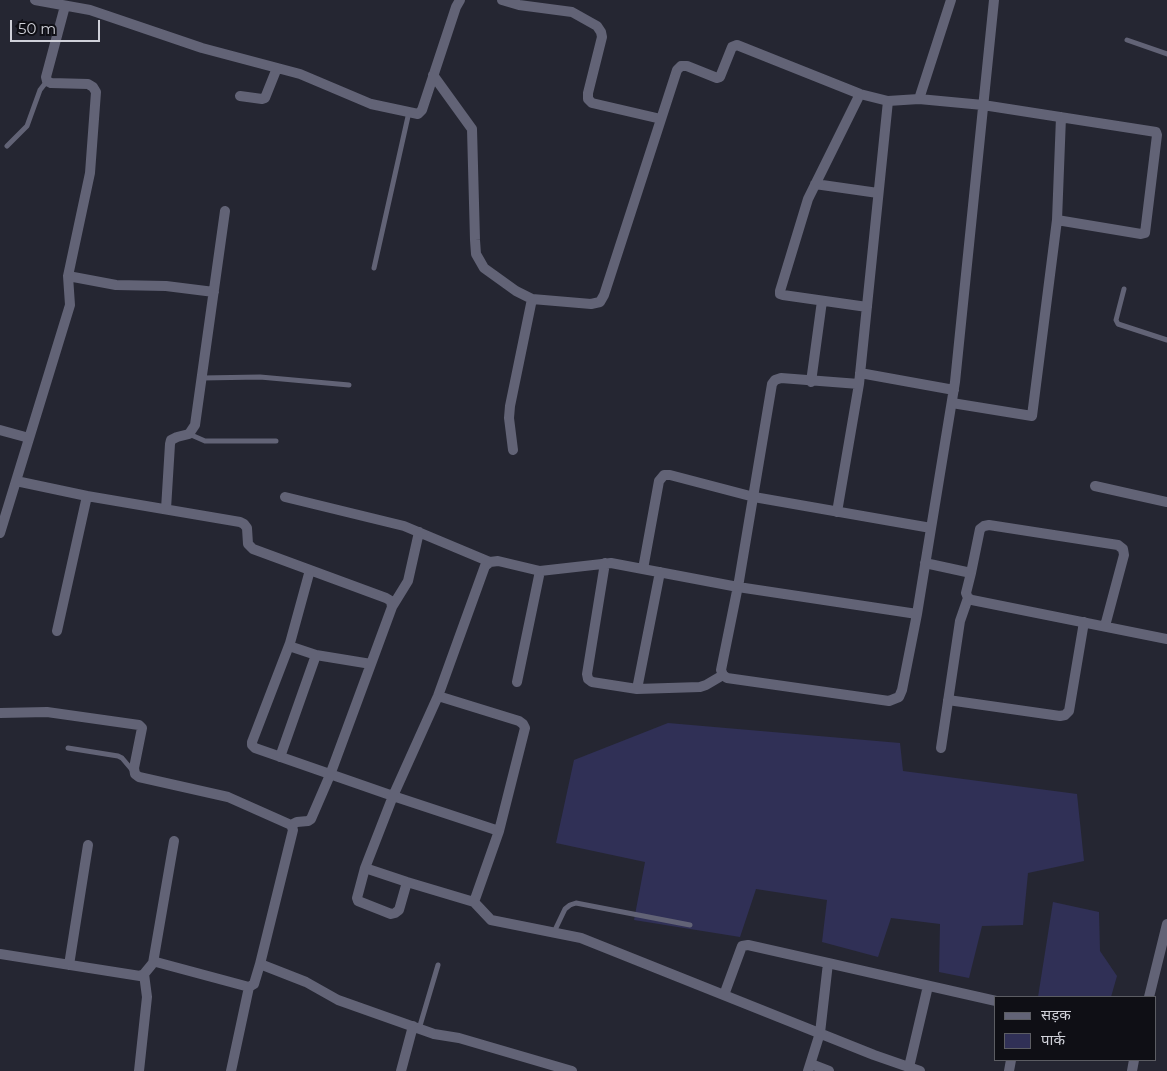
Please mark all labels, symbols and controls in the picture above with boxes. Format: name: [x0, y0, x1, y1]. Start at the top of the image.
scale bar: [12, 10, 102, 42]
text: 50 m: [18, 19, 56, 38]
legend: [994, 996, 1157, 1061]
text: सड़क: [1041, 1005, 1071, 1024]
text: पार्क: [1041, 1030, 1065, 1049]

